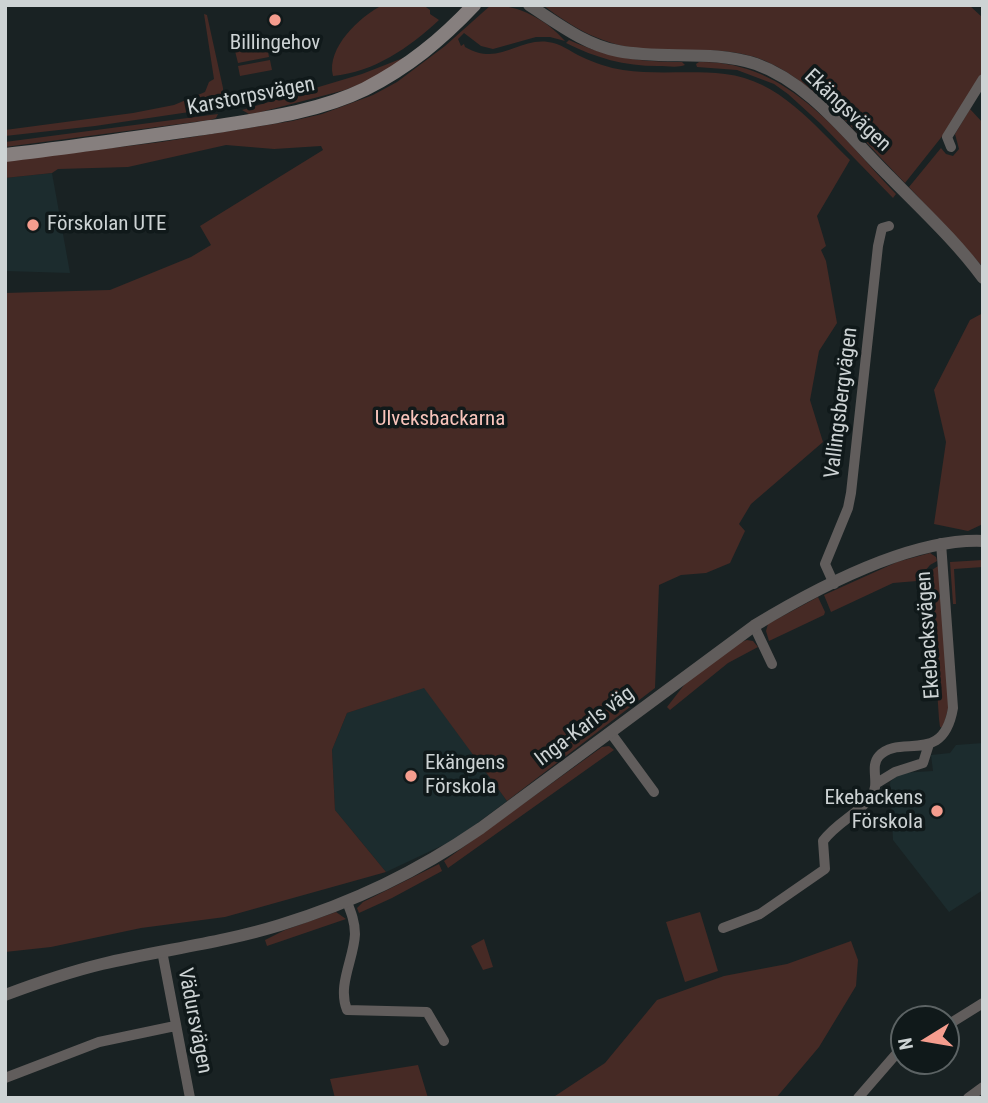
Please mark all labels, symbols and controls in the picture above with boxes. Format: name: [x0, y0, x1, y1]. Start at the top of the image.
marker: Billingehov: [267, 12, 283, 28]
place label: Billingehov: [230, 31, 320, 57]
street label: Ekängsvägen: [798, 65, 896, 157]
street label: Karstorpsvägen: [185, 72, 317, 122]
place label: Förskolan UTE: [47, 212, 166, 238]
marker: Förskolan UTE: [25, 217, 41, 233]
street label: Vallingsbergvägen: [820, 326, 864, 480]
park label: Ulveksbackarna: [375, 407, 505, 433]
street label: Ekebacksvägen: [912, 570, 946, 700]
street label: Inga-Karls väg: [531, 682, 639, 772]
place label: Ekängens Förskola: [425, 751, 505, 801]
marker: Ekängens Förskola: [403, 768, 419, 784]
place label: Ekebackens Förskola: [824, 786, 923, 836]
marker: Ekebackens Förskola: [929, 803, 945, 819]
street label: Vädursvägen: [171, 966, 217, 1076]
north arrow: [890, 1005, 960, 1075]
text: N: [893, 1036, 918, 1052]

